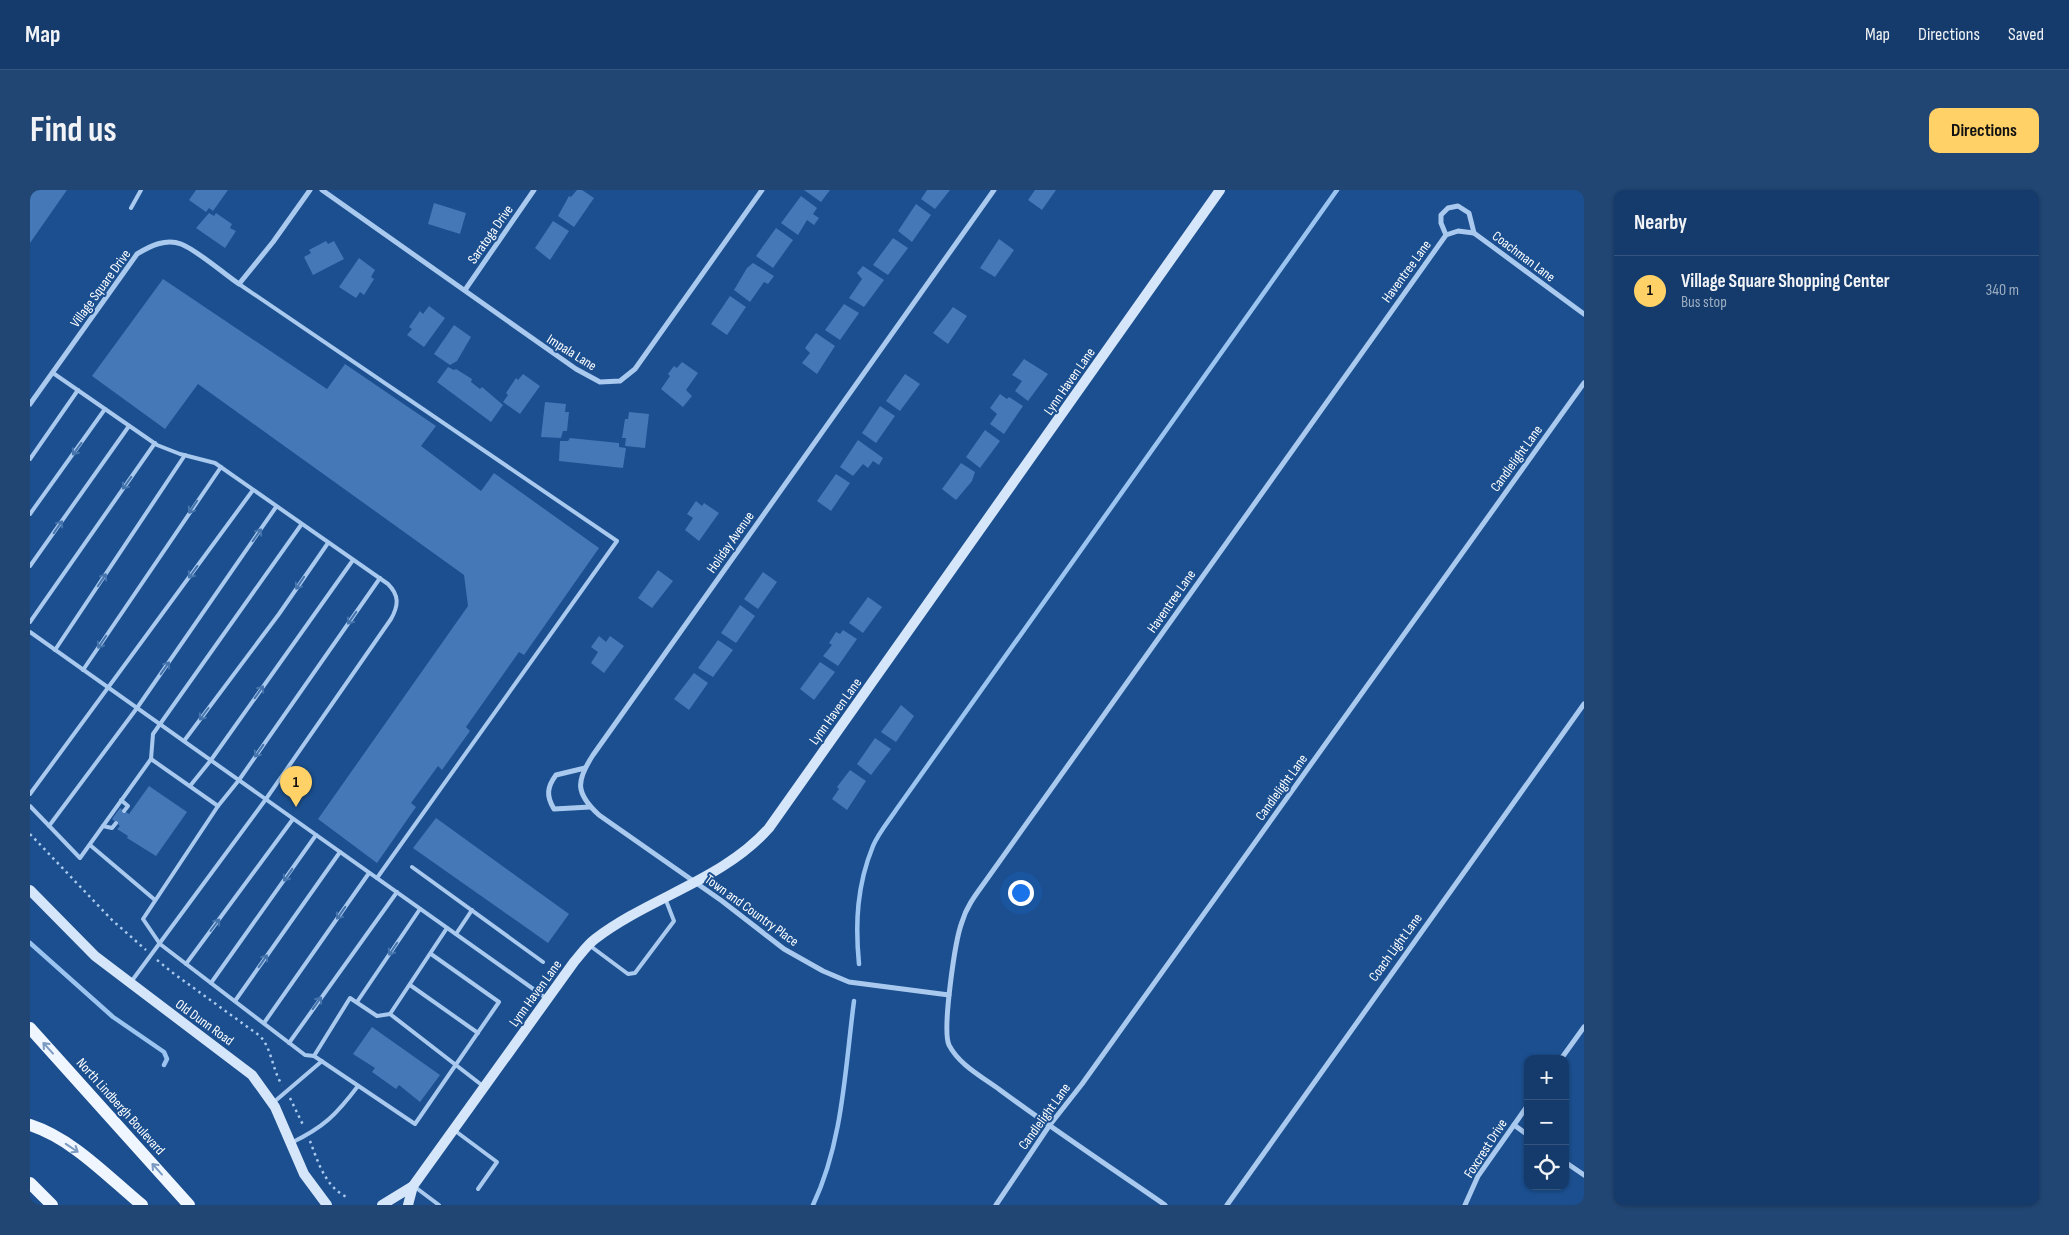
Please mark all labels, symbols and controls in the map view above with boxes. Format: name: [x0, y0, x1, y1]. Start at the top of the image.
text: Map: [25, 20, 60, 49]
text: Map: [1865, 24, 1890, 45]
text: Directions: [1918, 24, 1980, 45]
text: Saved: [2008, 24, 2044, 45]
button: Directions: [1929, 108, 2039, 153]
text: Find us: [30, 109, 117, 152]
street label: Saratoga Drive: [464, 202, 517, 267]
text: Nearby: [1634, 210, 1687, 235]
street label: Coachman Lane: [1489, 227, 1558, 286]
street label: Haventree Lane: [1378, 237, 1435, 306]
street label: Village Square Drive: [66, 246, 134, 331]
text: Village Square Shopping Center: [1681, 270, 1890, 293]
text: 1: [1647, 281, 1653, 300]
text: 340 m: [1986, 281, 2019, 300]
text: Bus stop: [1681, 293, 1727, 312]
street label: Impala Lane: [544, 331, 600, 374]
street label: Lynn Haven Lane: [1040, 344, 1099, 418]
street label: Candlelight Lane: [1487, 422, 1546, 495]
one-way arrow: [71, 442, 82, 455]
one-way arrow: [122, 476, 132, 490]
one-way arrow: [188, 500, 198, 514]
street label: Holiday Avenue: [703, 508, 758, 576]
one-way arrow: [53, 520, 63, 534]
one-way arrow: [252, 528, 262, 542]
one-way arrow: [188, 565, 198, 579]
street label: Haventree Lane: [1143, 566, 1199, 636]
one-way arrow: [97, 574, 107, 588]
one-way arrow: [295, 576, 305, 590]
one-way arrow: [347, 611, 357, 625]
one-way arrow: [97, 634, 107, 648]
one-way arrow: [160, 661, 170, 675]
street label: Lynn Haven Lane: [806, 675, 865, 748]
one-way arrow: [254, 685, 264, 699]
one-way arrow: [199, 707, 209, 721]
one-way arrow: [254, 744, 264, 758]
street label: Candlelight Lane: [1252, 751, 1311, 824]
pin: 1: [280, 766, 312, 807]
one-way arrow: [283, 868, 293, 882]
street label: Town and Country Place: [702, 871, 802, 950]
your location: [1008, 880, 1034, 906]
one-way arrow: [336, 906, 346, 920]
street label: Coach Light Lane: [1365, 910, 1426, 985]
one-way arrow: [209, 919, 220, 932]
one-way arrow: [388, 942, 398, 956]
one-way arrow: [258, 954, 268, 968]
street label: Lynn Haven Lane: [506, 957, 565, 1030]
street label: Old Dunn Road: [172, 996, 237, 1049]
one-way arrow: [312, 997, 323, 1010]
one-way arrow: [42, 1041, 54, 1054]
street label: North Lindbergh Boulevard: [73, 1054, 169, 1158]
map controls: [1524, 1055, 1569, 1190]
button: +: [1524, 1055, 1569, 1100]
street label: Candlelight Lane: [1015, 1080, 1074, 1153]
button: −: [1524, 1100, 1569, 1145]
street label: Foxcrest Drive: [1460, 1116, 1511, 1181]
one-way arrow: [65, 1144, 79, 1154]
button: locate: [1524, 1145, 1569, 1190]
one-way arrow: [151, 1162, 162, 1175]

